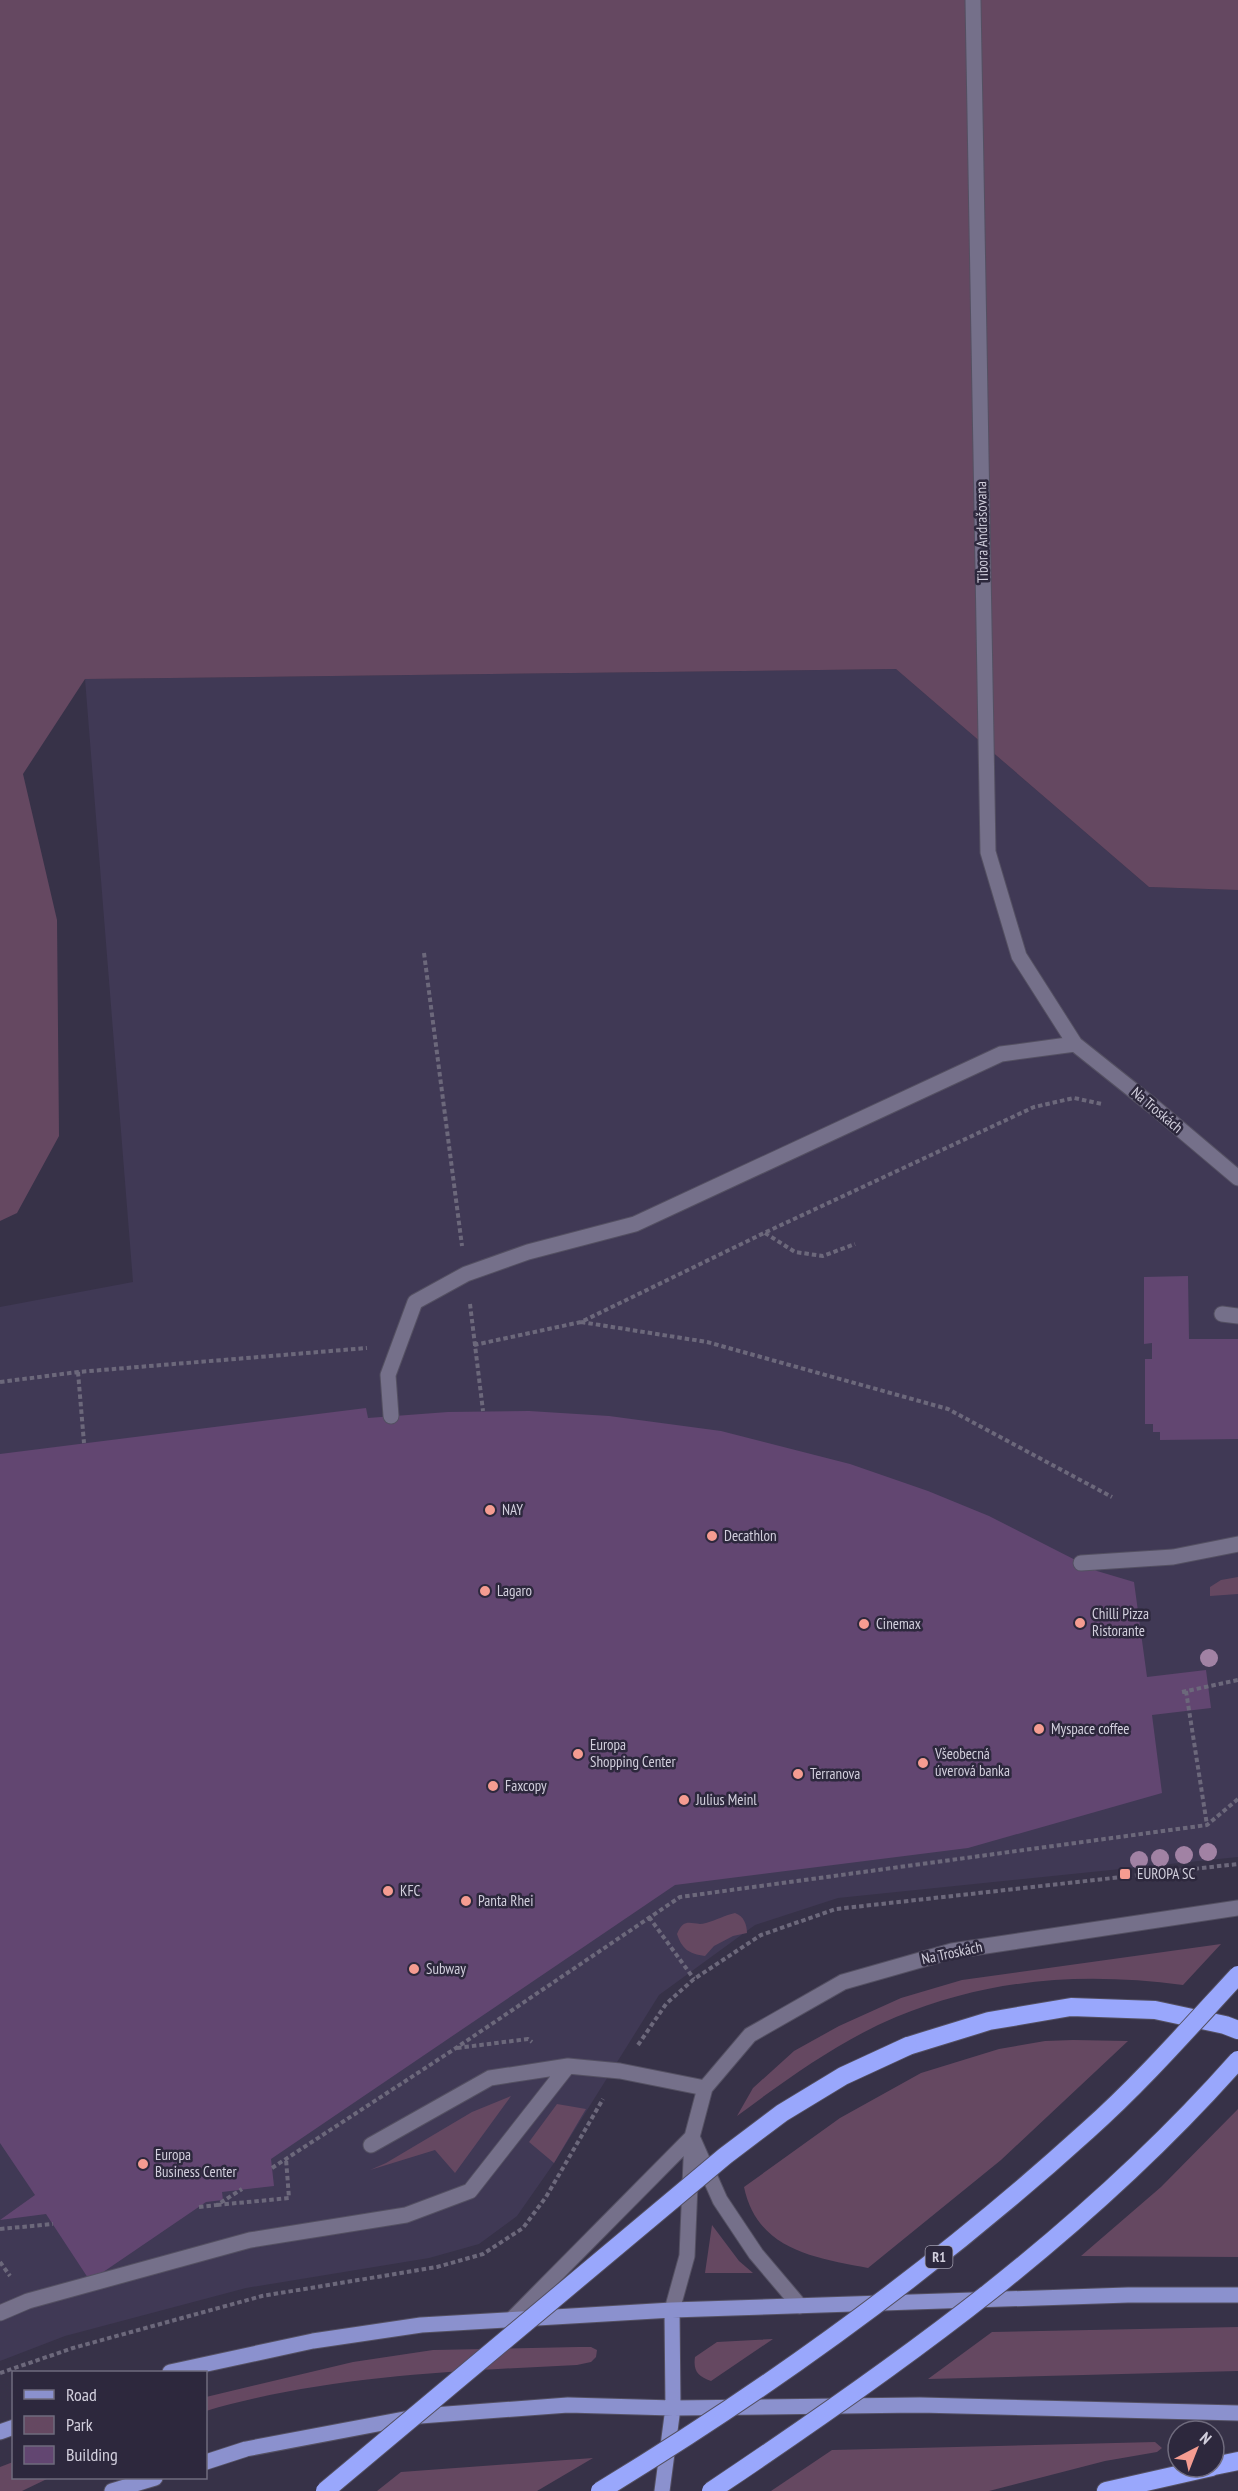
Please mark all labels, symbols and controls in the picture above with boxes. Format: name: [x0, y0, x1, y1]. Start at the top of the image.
street label: Tibora Andrašovana: [971, 481, 992, 583]
street label: Na Troskách: [1128, 1083, 1187, 1137]
place label: NAY: [502, 1500, 523, 1519]
marker: NAY: [483, 1503, 497, 1517]
place label: Decathlon: [724, 1526, 777, 1545]
marker: Decathlon: [705, 1529, 719, 1543]
place label: Lagaro: [497, 1581, 532, 1600]
marker: Lagaro: [478, 1584, 492, 1598]
place label: Chilli Pizza Ristorante: [1092, 1604, 1149, 1640]
place label: Cinemax: [876, 1614, 921, 1633]
marker: Chilli Pizza Ristorante: [1073, 1616, 1087, 1630]
marker: Cinemax: [857, 1617, 871, 1631]
place label: Myspace coffee: [1051, 1719, 1130, 1738]
marker: Myspace coffee: [1032, 1722, 1046, 1736]
place label: Europa Shopping Center: [590, 1735, 676, 1771]
place label: Všeobecná úverová banka: [934, 1744, 1010, 1780]
marker: Europa Shopping Center: [571, 1747, 585, 1761]
marker: Všeobecná úverová banka: [916, 1756, 930, 1770]
place label: Terranova: [810, 1764, 860, 1783]
marker: Terranova: [791, 1767, 805, 1781]
place label: Faxcopy: [505, 1776, 547, 1795]
marker: Faxcopy: [486, 1779, 500, 1793]
place label: Julius Meinl: [695, 1790, 757, 1809]
marker: Julius Meinl: [677, 1793, 691, 1807]
place label: EUROPA SC: [1137, 1864, 1195, 1883]
marker: EUROPA SC: [1118, 1867, 1132, 1881]
place label: KFC: [400, 1881, 421, 1900]
marker: KFC: [381, 1884, 395, 1898]
place label: Panta Rhei: [478, 1891, 534, 1910]
marker: Panta Rhei: [459, 1894, 473, 1908]
street label: Na Troskách: [920, 1937, 984, 1968]
place label: Subway: [426, 1959, 466, 1978]
marker: Subway: [407, 1962, 421, 1976]
place label: Europa Business Center: [155, 2145, 237, 2181]
marker: Europa Business Center: [136, 2157, 150, 2171]
road number: R1: [926, 2246, 952, 2268]
legend: [12, 2371, 207, 2479]
text: Road: [66, 2383, 97, 2406]
text: Park: [66, 2413, 93, 2436]
north arrow: [1166, 2419, 1226, 2479]
text: N: [1196, 2428, 1216, 2448]
text: Building: [66, 2443, 118, 2466]

